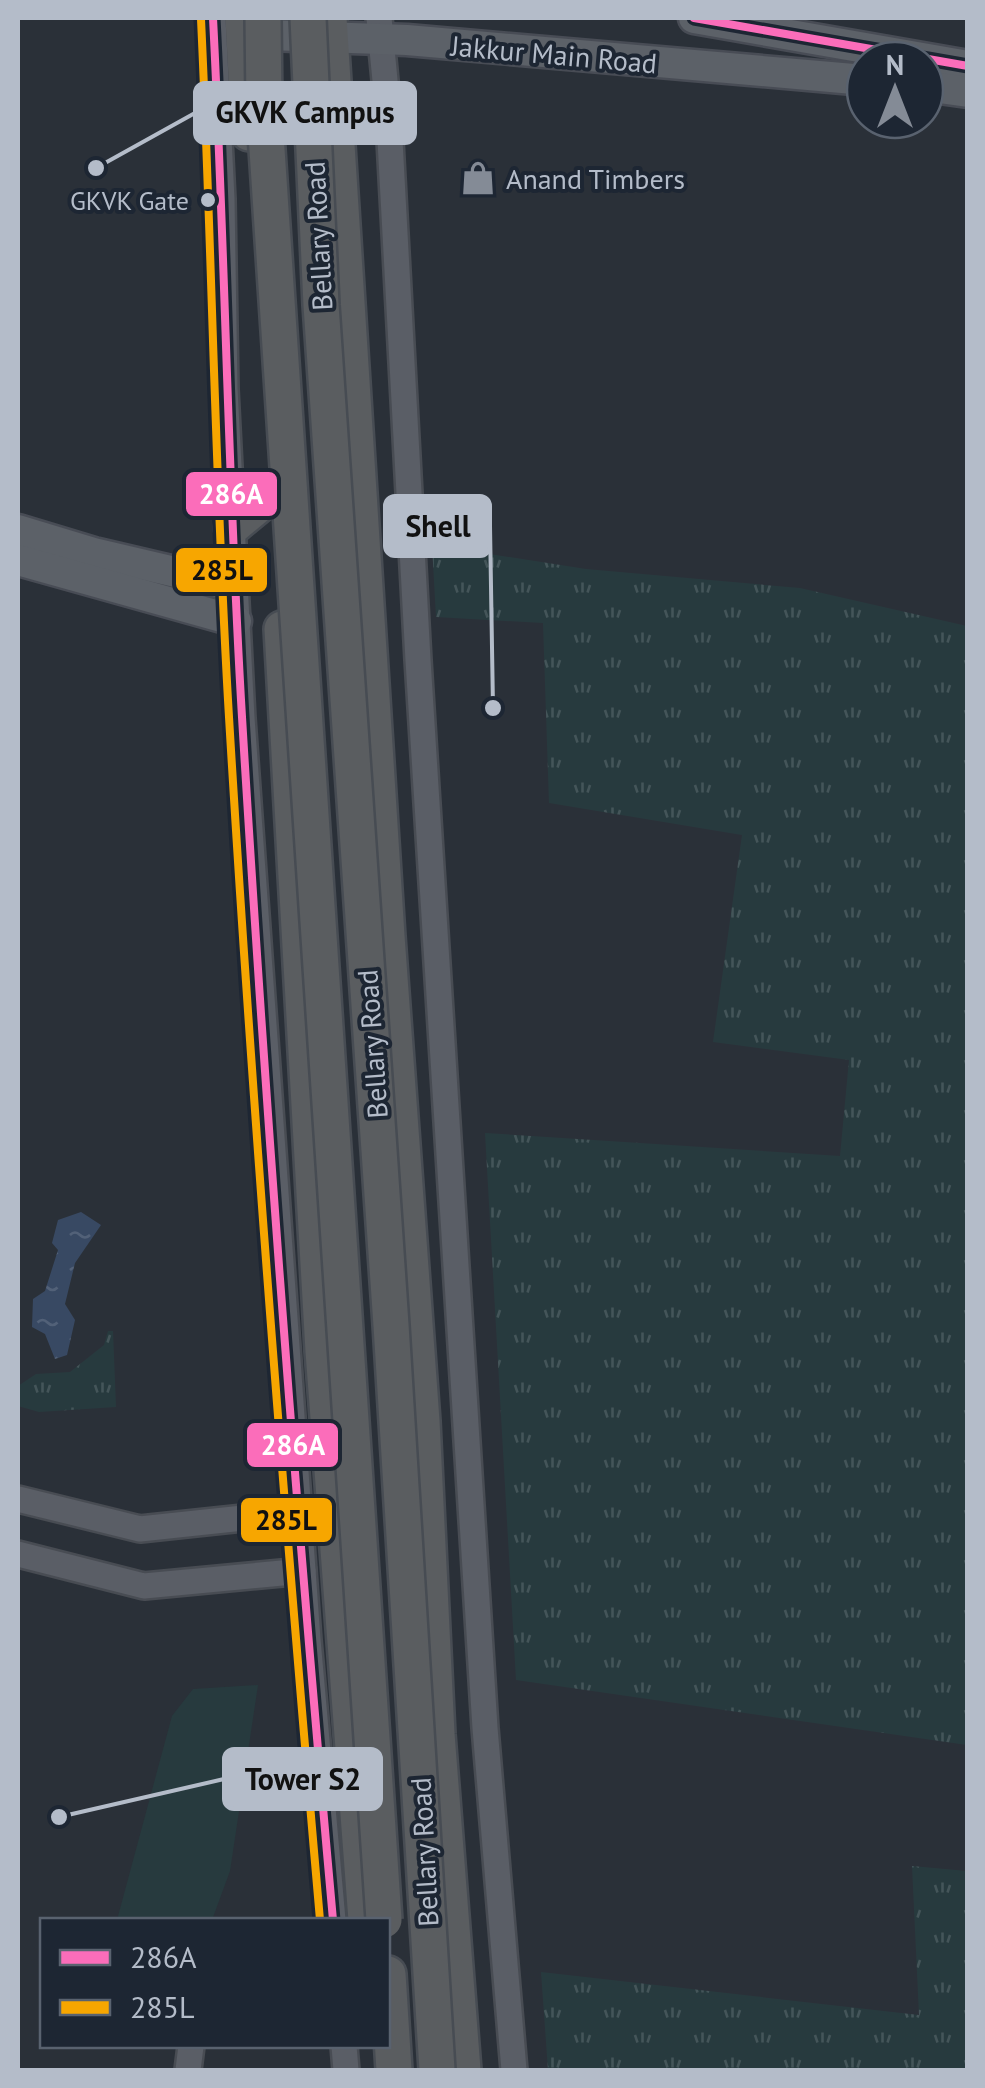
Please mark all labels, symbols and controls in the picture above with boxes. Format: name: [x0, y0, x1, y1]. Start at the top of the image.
street label: Jakkur Main Road: [449, 26, 659, 81]
north arrow: [845, 40, 945, 140]
text: N: [886, 46, 904, 83]
callout: GKVK Campus: [195, 83, 415, 143]
text: GKVK Campus: [215, 92, 395, 131]
shop icon: Anand Timbers: [459, 159, 497, 197]
place label: Anand Timbers: [506, 160, 685, 197]
street label: Bellary Road: [296, 161, 340, 311]
place label: GKVK Gate: [70, 184, 189, 217]
marker: GKVK Gate: [198, 190, 218, 210]
line badge: 286A: [184, 470, 279, 518]
text: 286A: [199, 475, 263, 512]
callout: Shell: [385, 496, 490, 556]
text: Shell: [405, 506, 471, 545]
line badge: 285L: [174, 546, 269, 594]
text: 285L: [191, 551, 254, 588]
street label: Bellary Road: [348, 968, 396, 1120]
line badge: 286A: [245, 1421, 340, 1469]
text: 286A: [261, 1426, 325, 1463]
line badge: 285L: [239, 1496, 334, 1544]
text: 285L: [255, 1501, 318, 1538]
callout: Tower S2: [224, 1749, 381, 1809]
text: Tower S2: [245, 1759, 361, 1798]
street label: Bellary Road: [402, 1777, 446, 1927]
legend: [40, 1918, 390, 2048]
text: 286A: [130, 1937, 197, 1976]
text: 285L: [130, 1987, 195, 2026]

